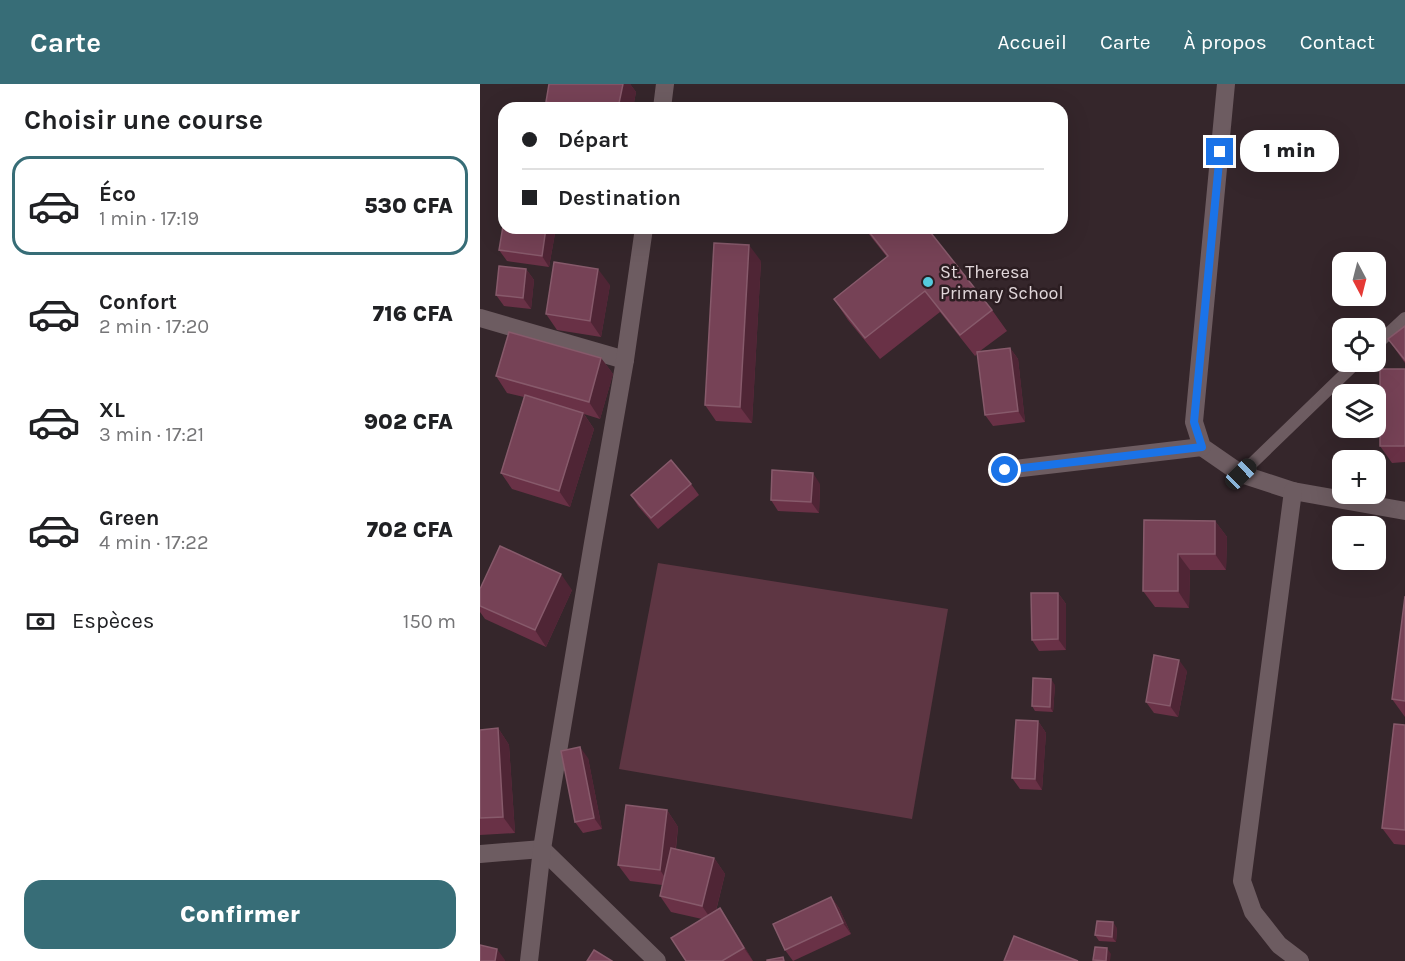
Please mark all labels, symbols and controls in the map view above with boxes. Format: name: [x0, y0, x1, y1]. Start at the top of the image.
text: Carte: [30, 26, 101, 59]
text: Accueil: [998, 30, 1067, 54]
text: Carte: [1100, 30, 1151, 54]
text: À propos: [1184, 30, 1267, 54]
text: Contact: [1300, 30, 1375, 54]
text: Choisir une course: [24, 104, 263, 136]
text: Départ: [558, 127, 628, 153]
callout: 1 min: [1241, 131, 1340, 173]
route end: [1206, 138, 1233, 165]
text: 1 min: [1263, 139, 1316, 162]
icon: car: [27, 179, 81, 233]
text: Éco: [99, 181, 136, 207]
text: Destination: [558, 185, 681, 211]
text: 530 CFA: [364, 193, 453, 219]
text: 1 min · 17:19: [99, 207, 199, 230]
north arrow: [1332, 252, 1386, 306]
map controls: [1332, 252, 1386, 570]
place label: St. Theresa Primary School: [940, 261, 1064, 304]
marker: St. Theresa Primary School: [921, 275, 935, 289]
icon: car: [27, 287, 81, 341]
text: Confort: [99, 289, 177, 315]
text: 716 CFA: [373, 301, 453, 327]
text: 2 min · 17:20: [99, 315, 209, 338]
button: locate: [1332, 318, 1386, 372]
button: layers: [1332, 384, 1386, 438]
icon: car: [27, 395, 81, 449]
text: XL: [99, 397, 125, 423]
text: 902 CFA: [364, 409, 453, 435]
text: 3 min · 17:21: [99, 423, 204, 446]
button: +: [1332, 450, 1386, 504]
car: [1222, 455, 1260, 493]
route start: [991, 456, 1018, 483]
icon: car: [27, 503, 81, 557]
text: Green: [99, 505, 160, 531]
button: −: [1332, 516, 1386, 570]
text: 702 CFA: [366, 517, 453, 543]
text: 4 min · 17:22: [99, 531, 209, 554]
icon: cash: [24, 605, 57, 638]
text: Espèces: [72, 608, 154, 634]
text: 150 m: [403, 610, 456, 633]
button: Confirmer: [24, 880, 456, 949]

